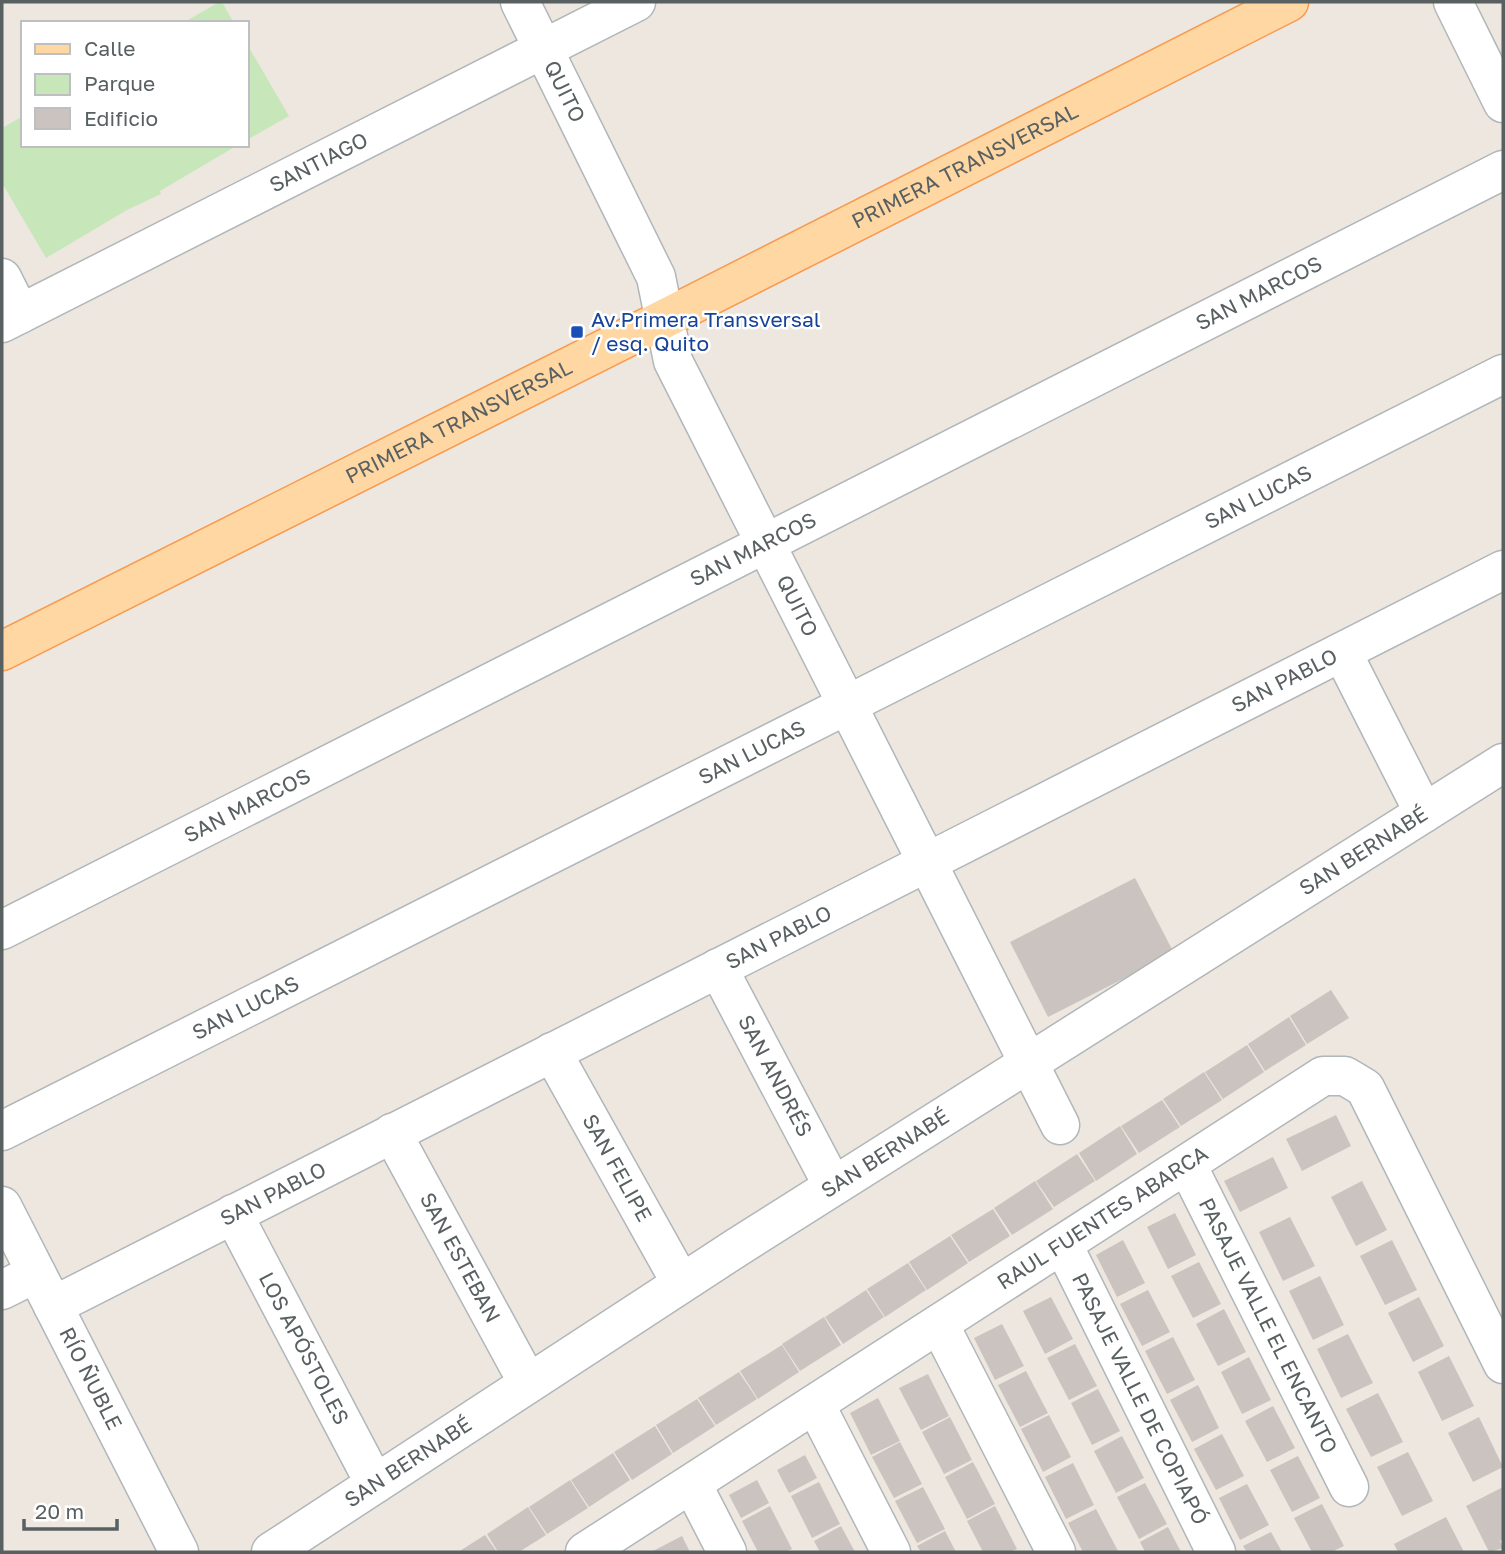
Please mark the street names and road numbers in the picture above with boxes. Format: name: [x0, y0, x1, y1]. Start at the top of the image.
street label: QUITO: [539, 56, 591, 126]
street label: PRIMERA TRANSVERSAL: [847, 97, 1082, 234]
street label: SANTIAGO: [265, 126, 372, 198]
street label: SAN MARCOS: [1191, 250, 1326, 335]
street label: PRIMERA TRANSVERSAL: [341, 353, 576, 489]
street label: SAN LUCAS: [1200, 459, 1316, 534]
street label: SAN MARCOS: [685, 506, 820, 592]
street label: QUITO: [772, 570, 824, 641]
street label: SAN PABLO: [1227, 642, 1341, 718]
street label: SAN LUCAS: [694, 714, 809, 790]
street label: SAN MARCOS: [179, 762, 314, 848]
street label: SAN BERNABÉ: [1294, 800, 1432, 901]
street label: SAN PABLO: [721, 899, 836, 974]
street label: SAN LUCAS: [187, 969, 303, 1045]
street label: SAN ANDRÉS: [733, 1010, 819, 1141]
street label: SAN BERNABÉ: [816, 1103, 954, 1203]
street label: SAN FELIPE: [577, 1109, 658, 1226]
street label: RAUL FUENTES ABARCA: [992, 1140, 1212, 1295]
street label: SAN PABLO: [215, 1156, 330, 1231]
street label: SAN ESTEBAN: [415, 1188, 507, 1327]
street label: PASAJE VALLE EL ENCANTO: [1194, 1193, 1344, 1457]
street label: LOS APÓSTOLES: [254, 1267, 355, 1429]
street label: PASAJE VALLE DE COPIAPÓ: [1067, 1268, 1214, 1529]
street label: RÍO ÑUBLE: [54, 1323, 128, 1434]
street label: SAN BERNABÉ: [339, 1410, 476, 1512]

